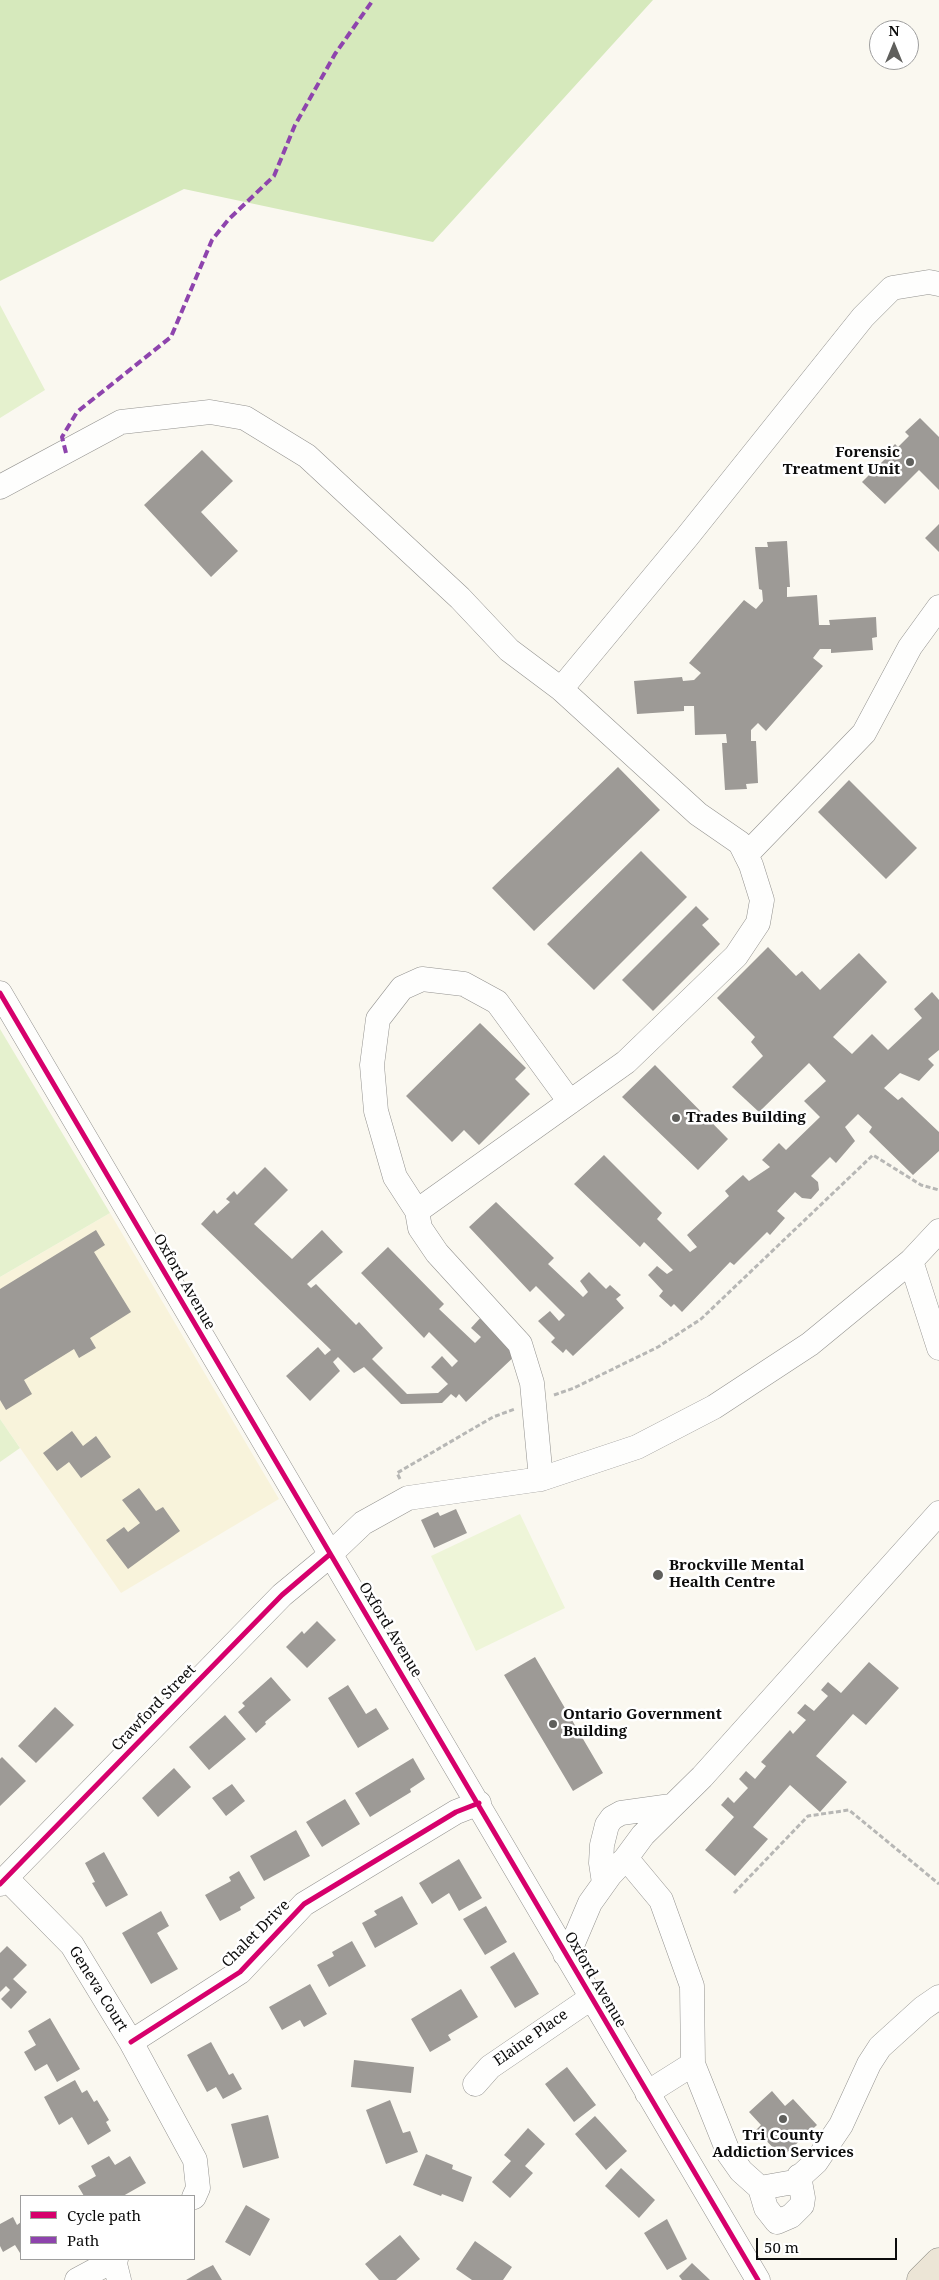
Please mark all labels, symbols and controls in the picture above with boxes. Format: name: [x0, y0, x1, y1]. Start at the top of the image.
north arrow: [869, 20, 919, 70]
text: N: [888, 21, 900, 40]
place label: Forensic Treatment Unit: [783, 444, 900, 479]
marker: Forensic Treatment Unit: [904, 456, 916, 468]
place label: Trades Building: [686, 1109, 806, 1127]
marker: Trades Building: [670, 1112, 682, 1124]
street label: Oxford Avenue: [149, 1231, 219, 1333]
place label: Brockville Mental Health Centre: [669, 1557, 804, 1592]
marker: Brockville Mental Health Centre: [651, 1568, 665, 1582]
street label: Oxford Avenue: [355, 1579, 425, 1681]
street label: Crawford Street: [108, 1661, 200, 1755]
place label: Ontario Government Building: [563, 1706, 722, 1741]
marker: Ontario Government Building: [547, 1718, 559, 1730]
street label: Chalet Drive: [218, 1896, 294, 1972]
street label: Oxford Avenue: [560, 1929, 630, 2031]
street label: Geneva Court: [65, 1943, 131, 2035]
street label: Elaine Place: [490, 2006, 572, 2070]
marker: Tri County Addiction Services: [777, 2113, 789, 2125]
place label: Tri County Addiction Services: [712, 2127, 854, 2162]
legend: [20, 2195, 195, 2260]
text: Cycle path: [67, 2205, 141, 2225]
scale bar: [759, 2228, 900, 2260]
text: Path: [67, 2230, 99, 2250]
text: 50 m: [764, 2237, 799, 2257]

